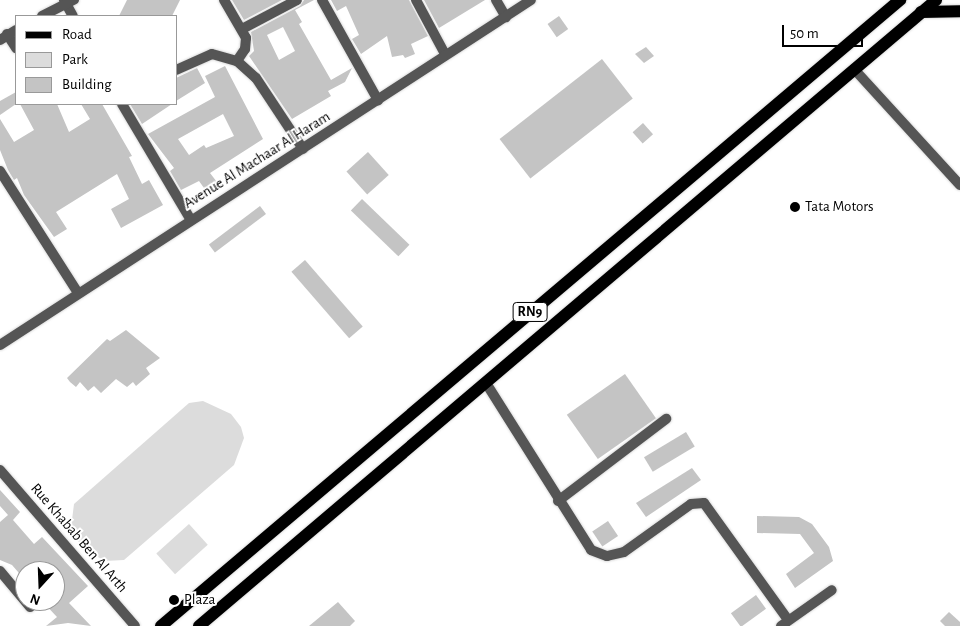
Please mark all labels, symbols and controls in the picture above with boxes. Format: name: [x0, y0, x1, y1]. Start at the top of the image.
legend: [15, 15, 178, 105]
scale bar: [785, 15, 866, 47]
text: 50 m: [790, 26, 819, 41]
text: Road: [62, 27, 92, 42]
text: Park: [62, 52, 88, 67]
text: Building: [62, 77, 112, 92]
street label: Avenue Al Machaar Al Haram: [180, 108, 334, 212]
place label: Tata Motors: [805, 198, 874, 216]
marker: Tata Motors: [789, 201, 801, 213]
road number: RN9: [512, 300, 548, 324]
street label: Rue Khabab Ben Al Arth: [27, 480, 131, 596]
north arrow: [15, 561, 65, 611]
text: N: [28, 591, 42, 607]
place label: Plaza: [184, 591, 216, 609]
marker: Plaza: [168, 594, 180, 606]

